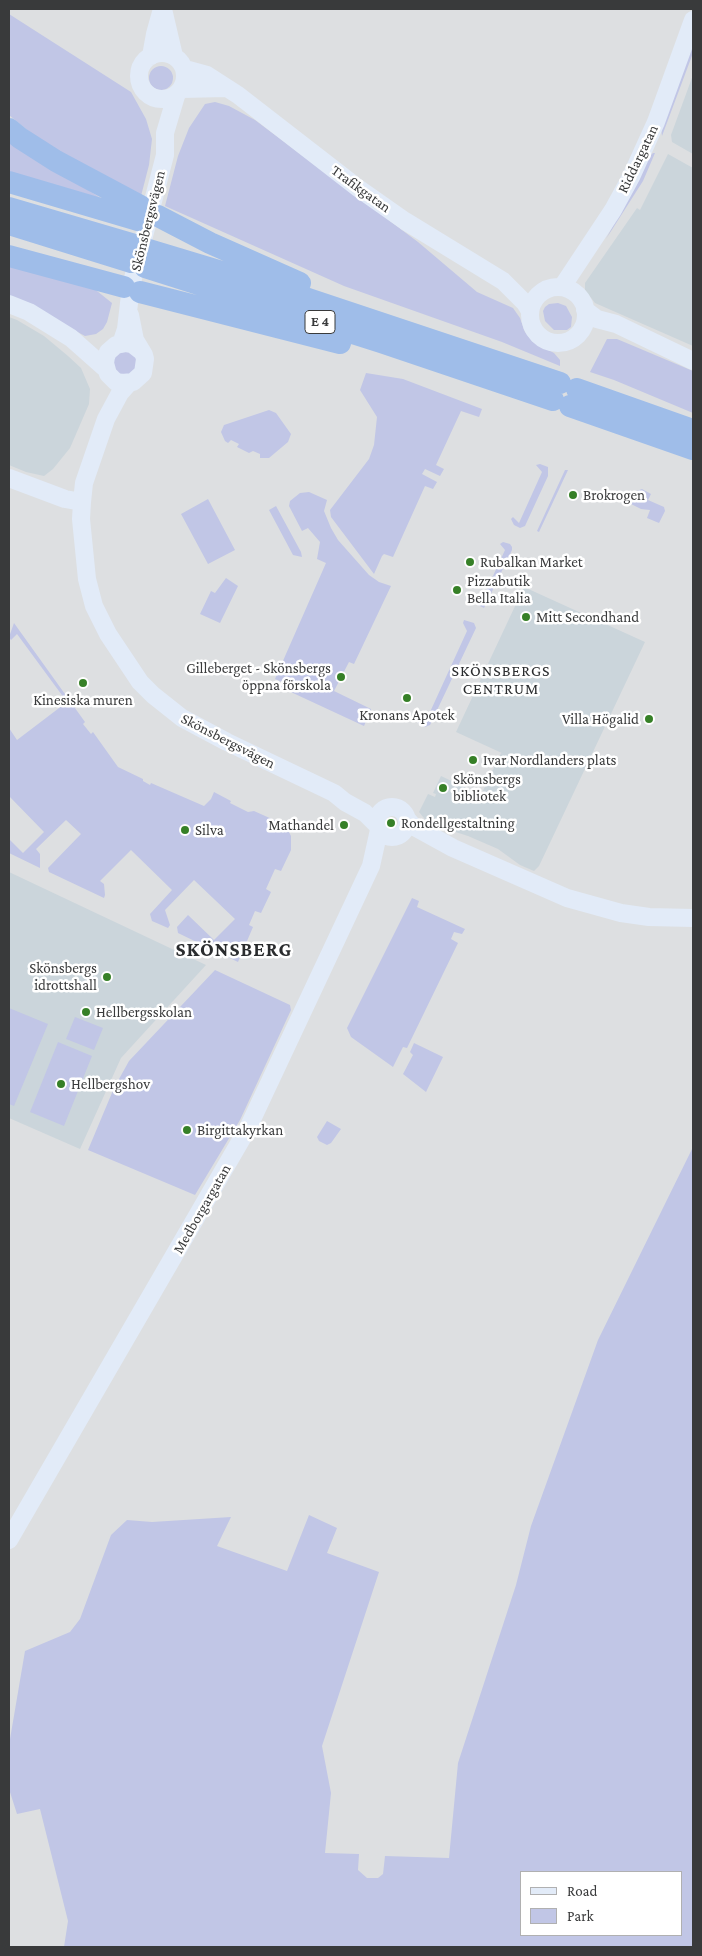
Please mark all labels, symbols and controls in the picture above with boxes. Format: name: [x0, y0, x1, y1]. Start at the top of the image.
street label: Riddargatan: [614, 122, 662, 196]
street label: Trafikgatan: [328, 161, 394, 217]
street label: Skönsbergsvägen: [127, 169, 169, 273]
road number: E 4: [305, 311, 335, 334]
place label: Brokrogen: [583, 486, 645, 504]
marker: Brokrogen: [567, 489, 579, 501]
place label: Rubalkan Market: [480, 553, 583, 571]
marker: Rubalkan Market: [464, 556, 476, 568]
place label: Pizzabutik Bella Italia: [467, 572, 531, 607]
marker: Pizzabutik Bella Italia: [451, 584, 463, 596]
place label: Mitt Secondhand: [536, 608, 639, 626]
marker: Mitt Secondhand: [520, 611, 532, 623]
place label: Gilleberget - Skönsbergs öppna förskola: [186, 659, 331, 694]
district label: SKÖNSBERGS CENTRUM: [450, 661, 552, 699]
marker: Gilleberget - Skönsbergs öppna förskola: [335, 671, 347, 683]
marker: Kinesiska muren: [77, 677, 89, 689]
place label: Kinesiska muren: [33, 691, 133, 709]
marker: Kronans Apotek: [401, 692, 413, 704]
place label: Kronans Apotek: [359, 706, 455, 724]
street label: Skönsbergsvägen: [178, 710, 278, 772]
place label: Villa Högalid: [562, 710, 639, 728]
marker: Villa Högalid: [643, 713, 655, 725]
place label: Ivar Nordlanders plats: [483, 751, 616, 769]
marker: Ivar Nordlanders plats: [467, 754, 479, 766]
place label: Skönsbergs bibliotek: [453, 770, 521, 805]
marker: Skönsbergs bibliotek: [437, 782, 449, 794]
place label: Rondellgestaltning: [401, 814, 515, 832]
place label: Mathandel: [268, 816, 334, 834]
marker: Rondellgestaltning: [385, 817, 397, 829]
marker: Mathandel: [338, 819, 350, 831]
place label: Silva: [195, 821, 224, 839]
marker: Silva: [179, 824, 191, 836]
district label: SKÖNSBERG: [174, 938, 294, 962]
place label: Skönsbergs idrottshall: [29, 959, 97, 994]
marker: Skönsbergs idrottshall: [101, 971, 113, 983]
place label: Hellbergsskolan: [96, 1003, 192, 1021]
marker: Hellbergsskolan: [80, 1006, 92, 1018]
place label: Hellbergshov: [71, 1075, 150, 1093]
marker: Hellbergshov: [55, 1078, 67, 1090]
place label: Birgittakyrkan: [197, 1121, 283, 1139]
marker: Birgittakyrkan: [181, 1124, 193, 1136]
street label: Medborgargatan: [169, 1161, 235, 1257]
legend: [520, 1871, 682, 1936]
text: Road: [567, 1883, 597, 1899]
text: Park: [567, 1908, 594, 1924]

